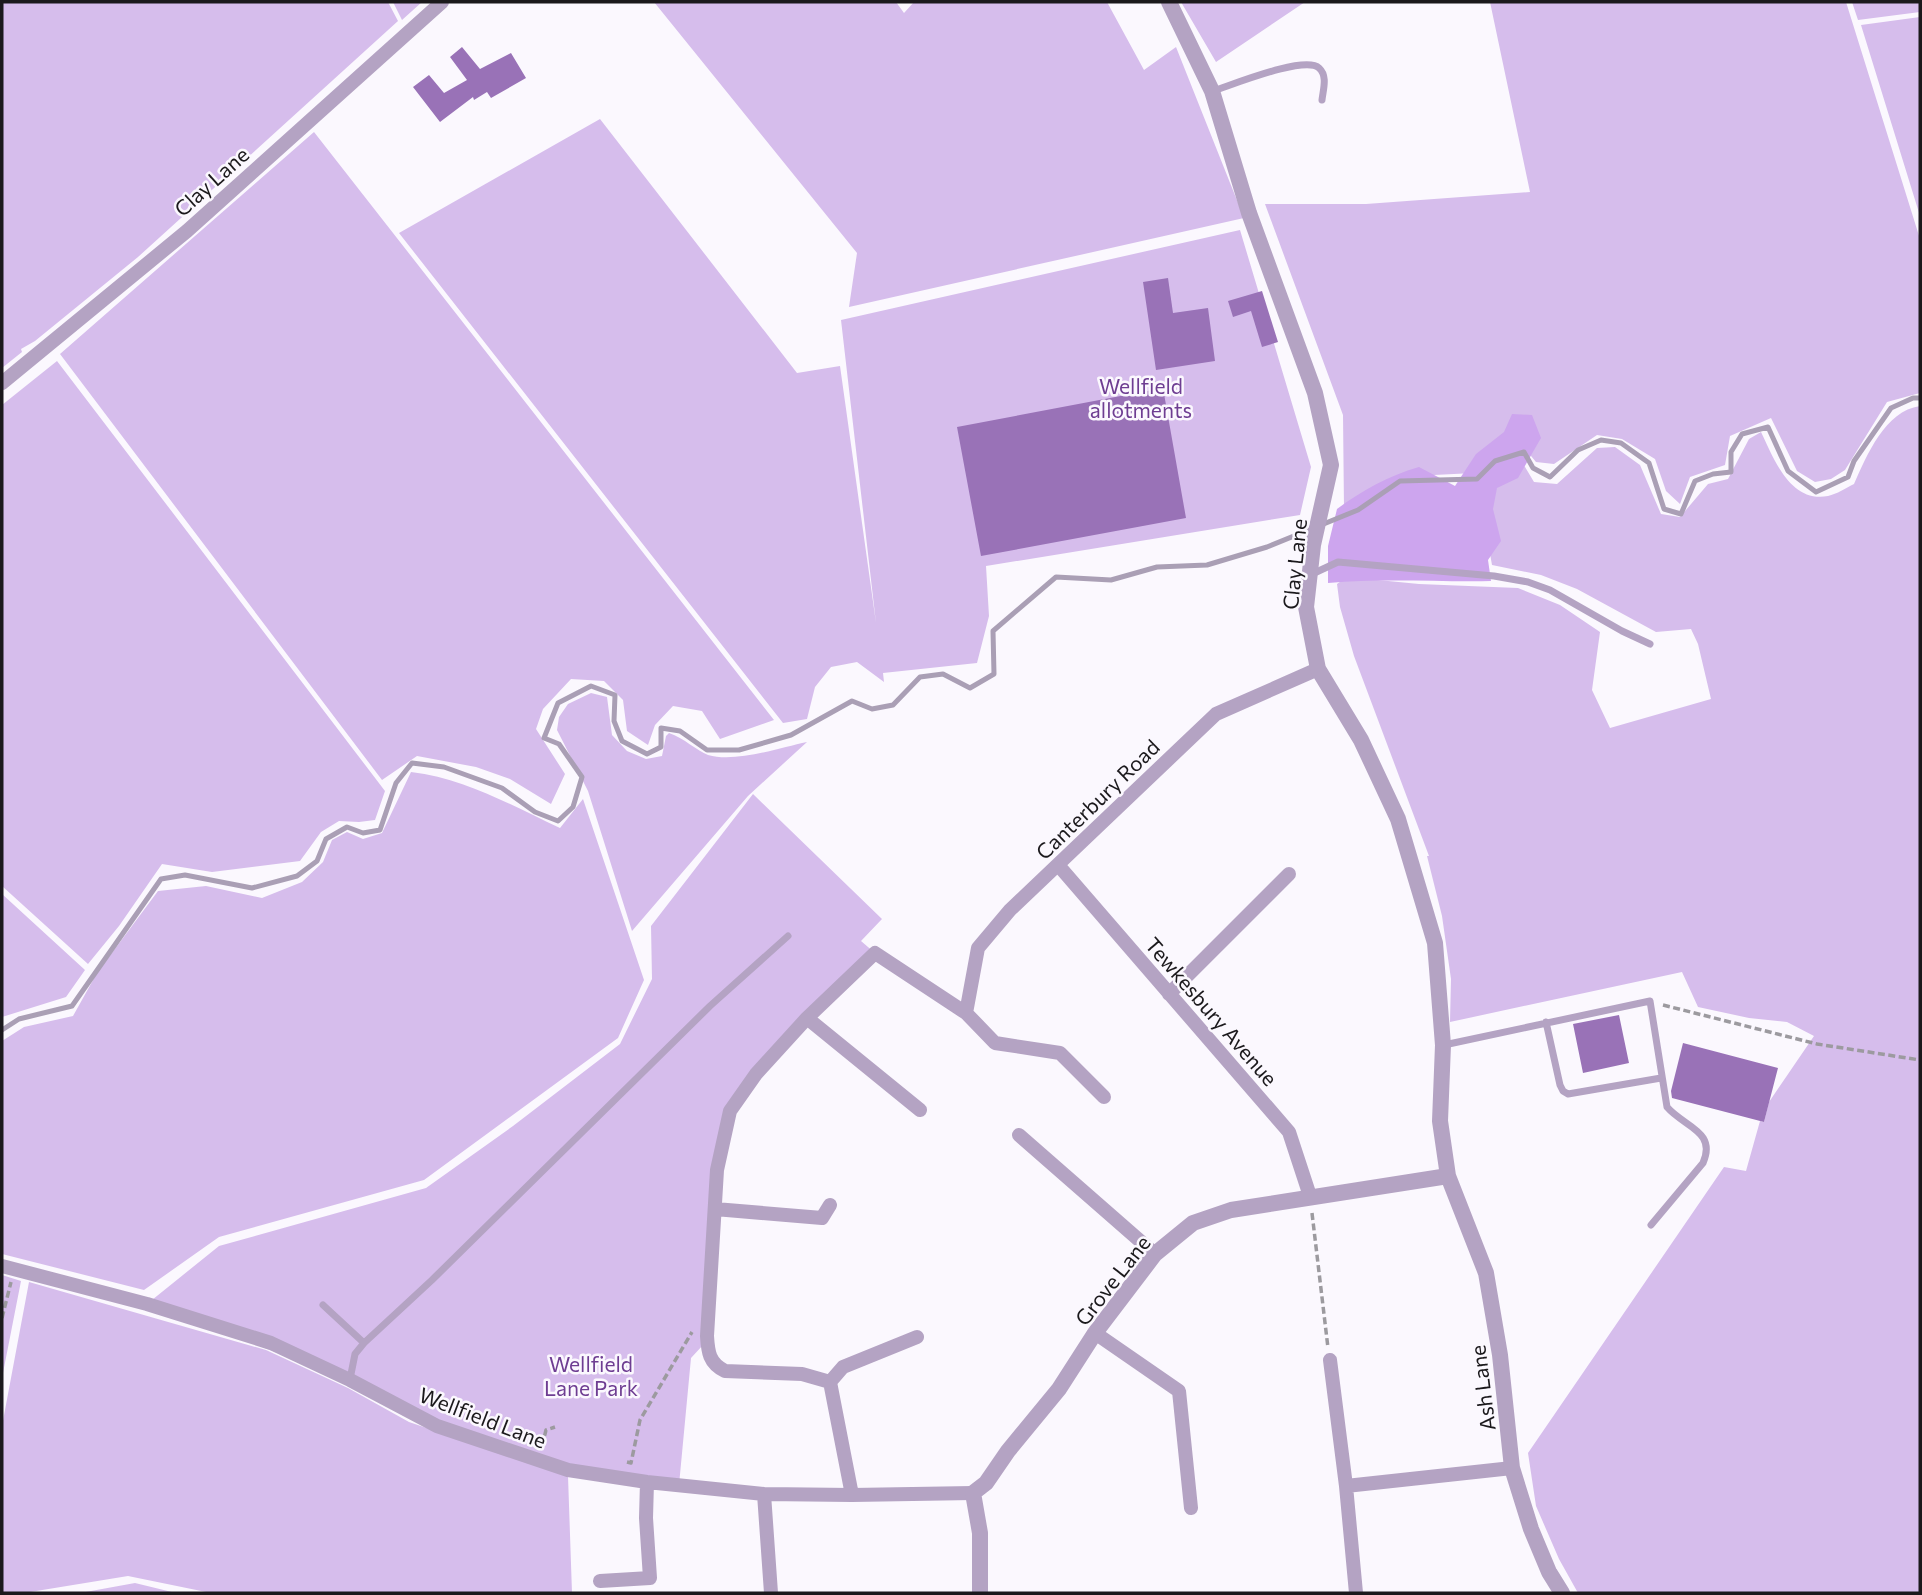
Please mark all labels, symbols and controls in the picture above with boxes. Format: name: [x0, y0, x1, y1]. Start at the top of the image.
street label: Clay Lane: [169, 141, 253, 221]
park label: Wellfield allotments: [1090, 373, 1192, 422]
street label: Clay Lane: [1277, 517, 1311, 611]
street label: Canterbury Road: [1030, 734, 1164, 864]
street label: Tewkesbury Avenue: [1141, 932, 1283, 1090]
street label: Grove Lane: [1069, 1230, 1155, 1330]
street label: Ash Lane: [1464, 1344, 1500, 1432]
park label: Wellfield Lane Park: [544, 1351, 638, 1400]
street label: Wellfield Lane: [416, 1381, 550, 1453]

